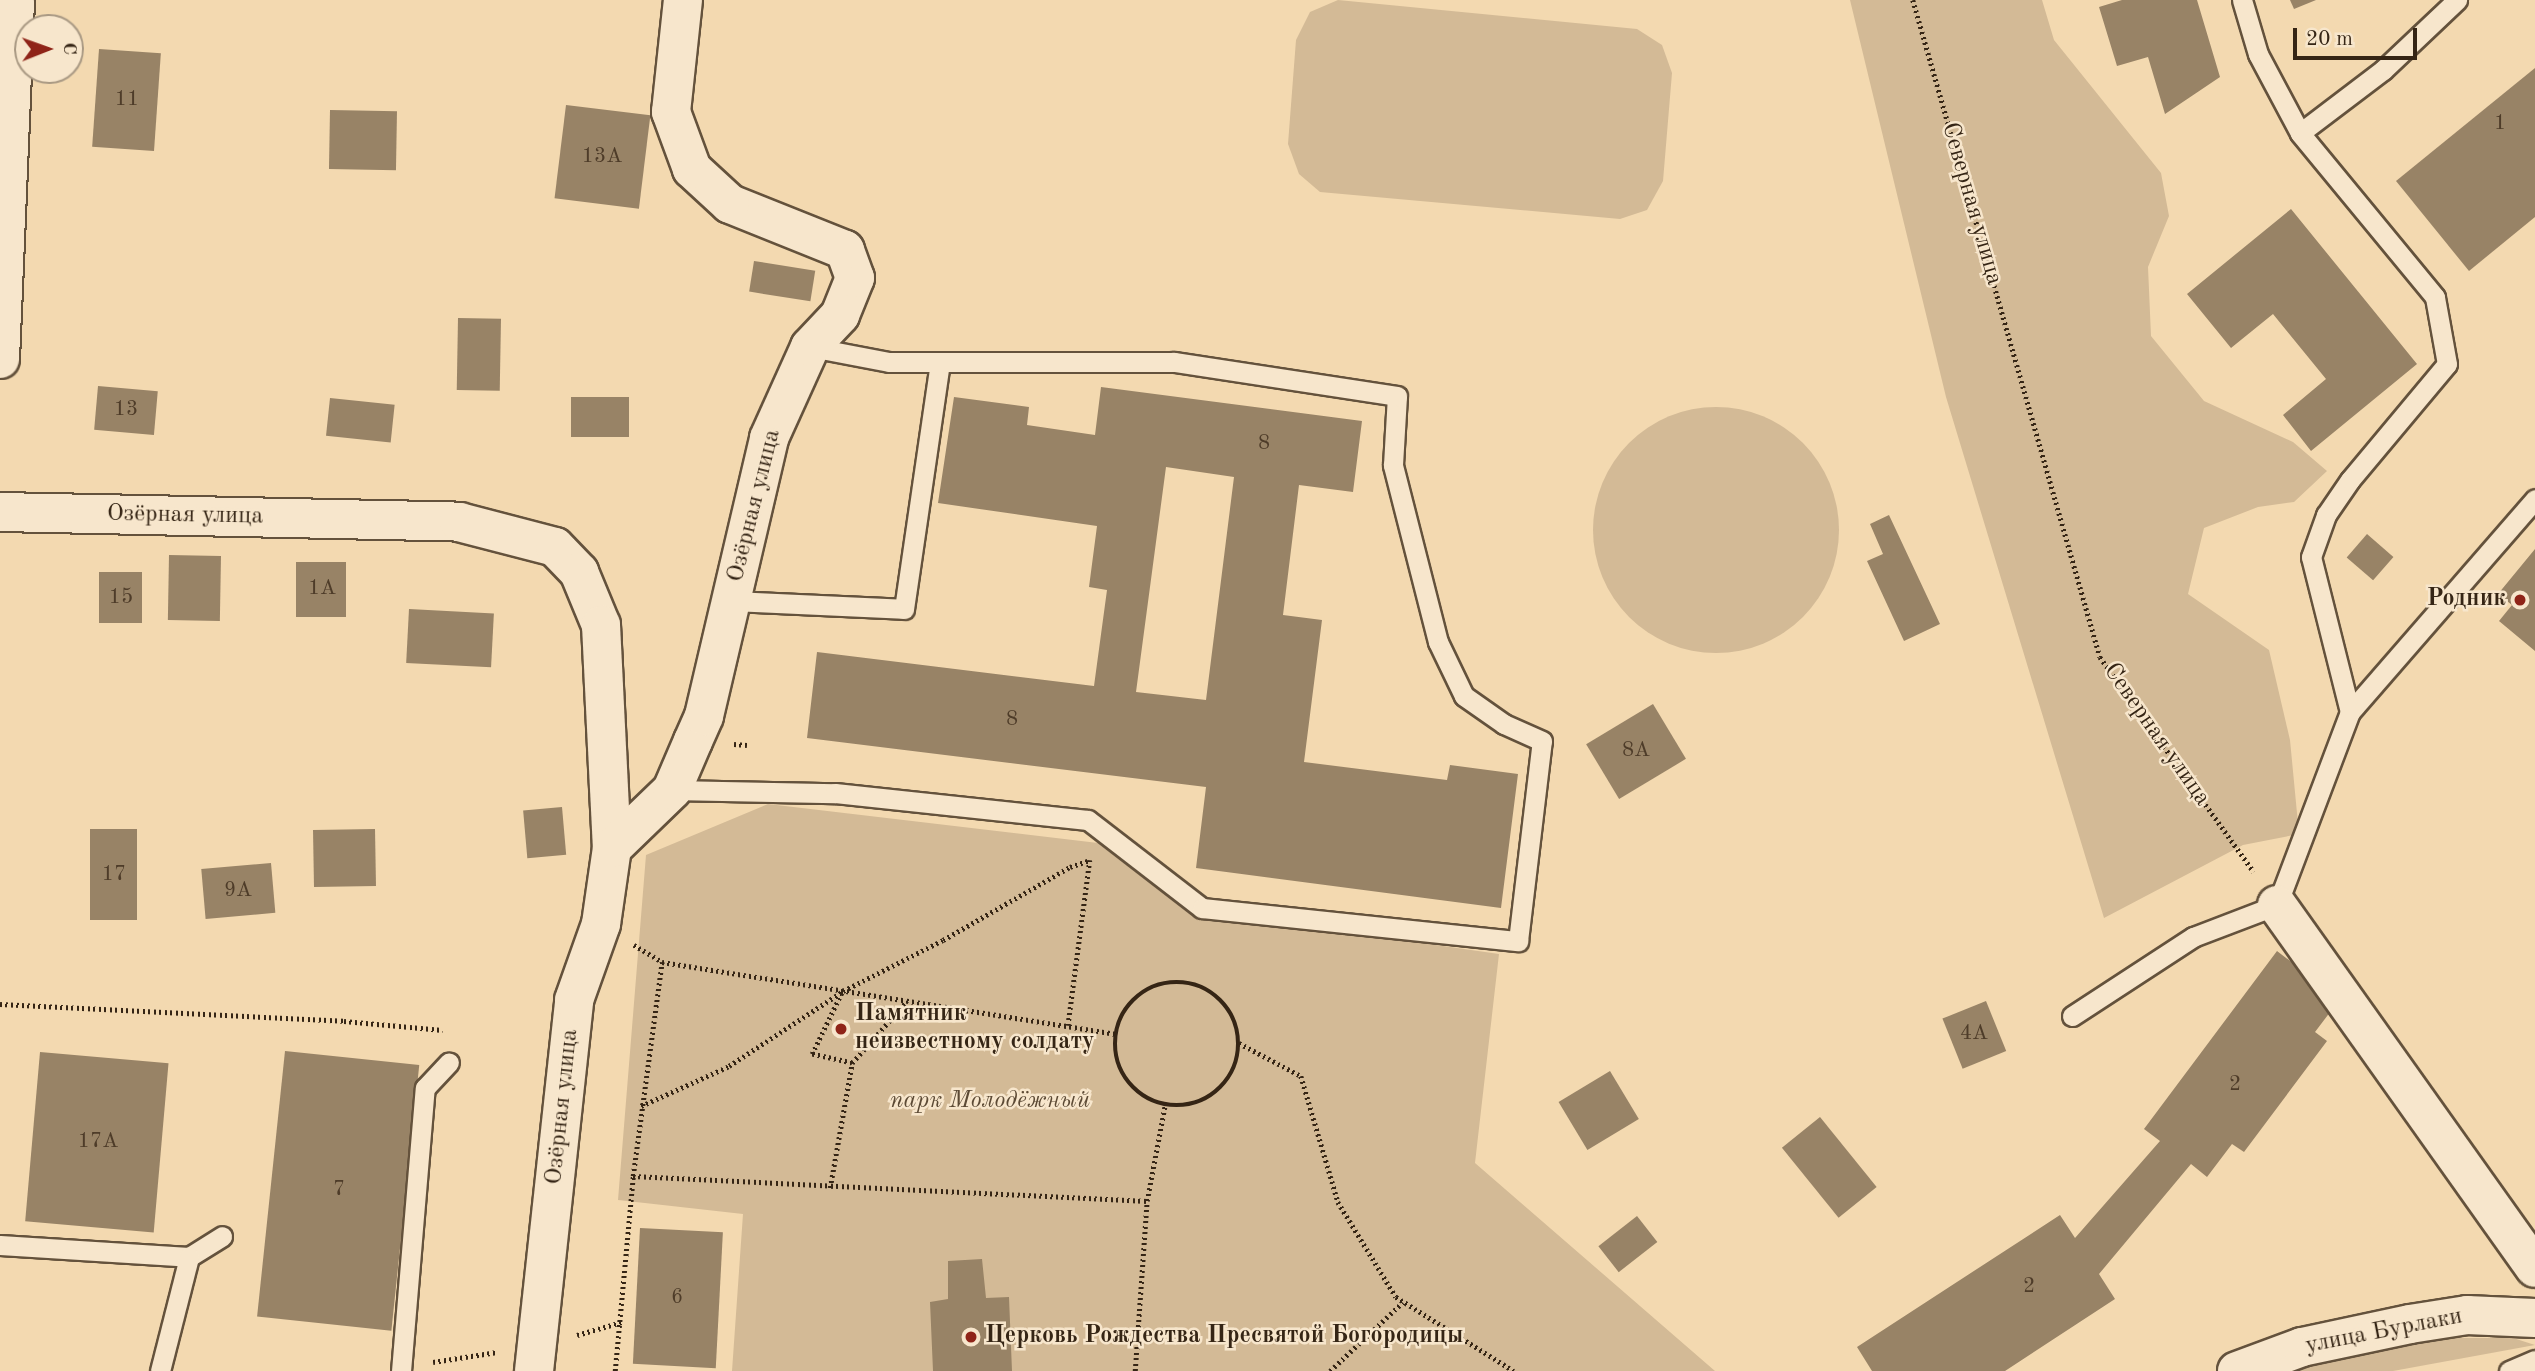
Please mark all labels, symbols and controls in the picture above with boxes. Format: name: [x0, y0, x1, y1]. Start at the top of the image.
north arrow: [14, 14, 84, 84]
scale bar: [2297, 14, 2421, 58]
text: 20 m: [2306, 29, 2353, 50]
text: С: [59, 42, 78, 55]
house number: 11: [115, 87, 139, 113]
house number: 1: [2494, 111, 2506, 137]
street label: Северная улица: [1934, 119, 2008, 289]
house number: 13А: [582, 144, 622, 170]
house number: 13: [114, 397, 138, 423]
street label: Озёрная улица: [722, 427, 788, 585]
house number: 8: [1258, 431, 1270, 457]
street label: Озёрная улица: [107, 500, 263, 532]
house number: 1А: [308, 576, 336, 602]
house number: 15: [109, 585, 133, 611]
place label: Родник: [2427, 586, 2506, 614]
marker: Родник: [2512, 592, 2528, 608]
street label: Северная улица: [2096, 658, 2216, 812]
house number: 8: [1006, 707, 1018, 733]
house number: 8А: [1622, 738, 1650, 764]
house number: 17: [102, 862, 126, 888]
house number: 9А: [224, 878, 252, 904]
place label: Памятник неизвестному солдату: [855, 1001, 1095, 1057]
marker: Памятник неизвестному солдату: [833, 1021, 849, 1037]
house number: 4А: [1960, 1021, 1988, 1047]
street label: Озёрная улица: [541, 1028, 585, 1186]
house number: 2: [2229, 1072, 2241, 1098]
park label: парк Молодёжный: [890, 1088, 1090, 1116]
house number: 17А: [78, 1129, 118, 1155]
house number: 7: [333, 1177, 345, 1203]
house number: 2: [2023, 1274, 2035, 1300]
house number: 6: [671, 1285, 683, 1311]
street label: улица Бурлаки: [2303, 1303, 2465, 1361]
place label: Церковь Рождества Пресвятой Богородицы: [985, 1323, 1463, 1351]
marker: Церковь Рождества Пресвятой Богородицы: [963, 1329, 979, 1345]

